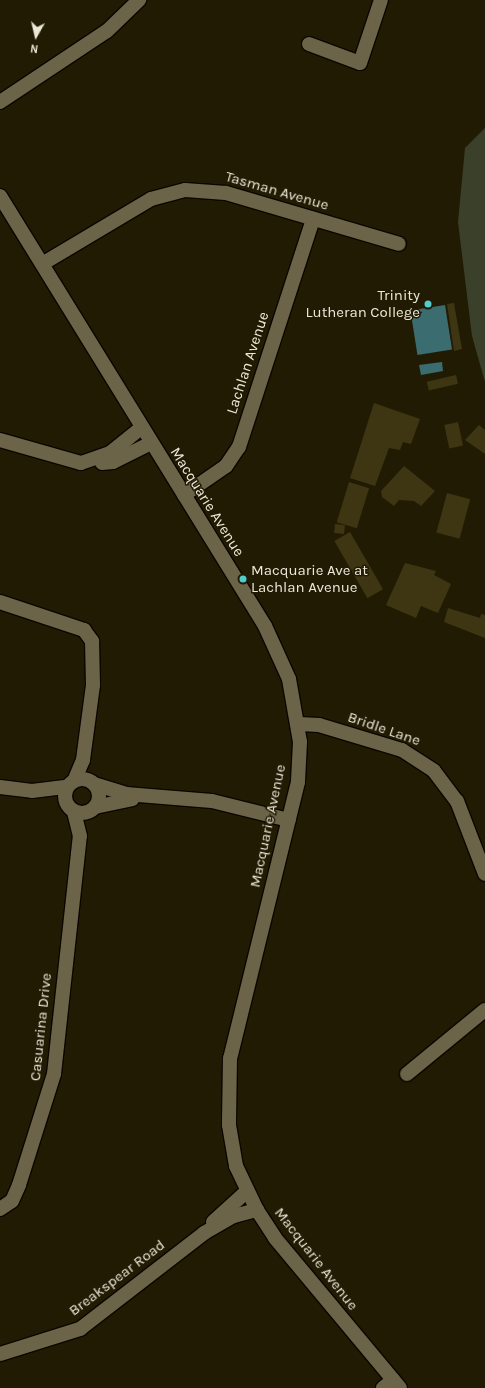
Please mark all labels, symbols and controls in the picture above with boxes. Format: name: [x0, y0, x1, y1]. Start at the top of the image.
north arrow: [16, 16, 56, 56]
text: N: [29, 41, 39, 55]
street label: Tasman Avenue: [223, 168, 331, 214]
place label: Trinity Lutheran College: [306, 286, 420, 321]
marker: Trinity Lutheran College: [423, 299, 433, 309]
street label: Lachlan Avenue: [223, 310, 273, 416]
street label: Macquarie Avenue: [166, 444, 248, 560]
place label: Macquarie Ave at Lachlan Avenue: [251, 561, 368, 596]
marker: Macquarie Ave at Lachlan Avenue: [238, 574, 248, 584]
street label: Bridle Lane: [345, 708, 423, 750]
street label: Macquarie Avenue: [246, 763, 290, 889]
street label: Casuarina Drive: [26, 972, 56, 1082]
street label: Macquarie Avenue: [270, 1204, 362, 1314]
street label: Breakspear Road: [66, 1236, 168, 1320]

